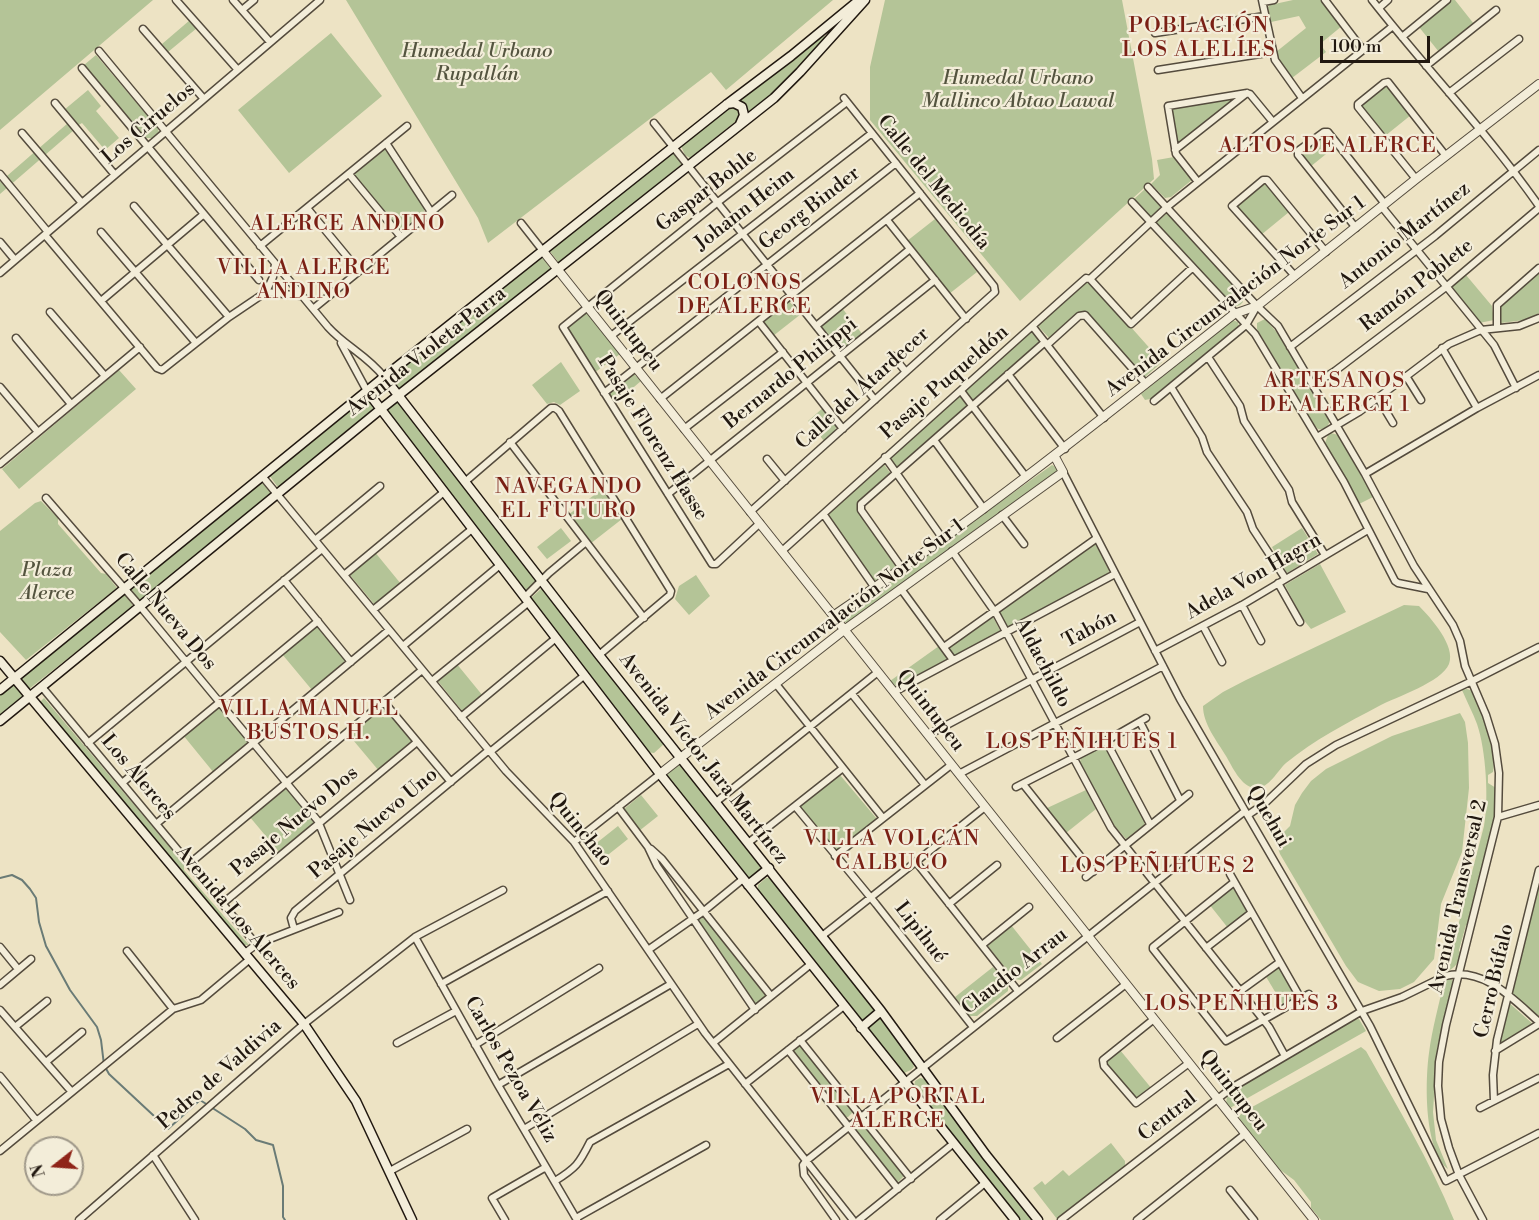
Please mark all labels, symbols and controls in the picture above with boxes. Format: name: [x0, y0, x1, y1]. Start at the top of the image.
district label: POBLACIÓN LOS ALELÍES: [1122, 14, 1276, 64]
scale bar: [1323, 24, 1432, 62]
text: 100 m: [1331, 35, 1382, 58]
park label: Humedal Urbano Rupallán: [402, 40, 552, 87]
park label: Humedal Urbano Mallinco Abtao Lawal: [922, 67, 1114, 114]
street label: Los Ciruelos: [97, 78, 201, 170]
street label: Calle del Mediodía: [871, 111, 995, 255]
district label: ALTOS DE ALERCE: [1219, 134, 1437, 160]
street label: Gaspar Bohle: [652, 144, 762, 238]
street label: Georg Binder: [755, 162, 865, 256]
street label: Johann Heim: [690, 164, 800, 256]
street label: Antonio Martínez: [1335, 177, 1475, 295]
street label: Avenida Circunvalación Norte Sur 1: [1101, 191, 1371, 403]
district label: ALERCE ANDINO: [250, 212, 446, 238]
street label: Ramón Poblete: [1356, 234, 1478, 338]
district label: VILLA ALERCE ANDINO: [217, 256, 391, 306]
district label: COLONOS DE ALERCE: [678, 271, 812, 321]
street label: Avenida Violeta Parra: [342, 282, 512, 422]
street label: Quintupeu: [589, 285, 667, 377]
street label: Bernardo Philippi: [719, 313, 863, 435]
street label: Pasaje Puqueldón: [876, 321, 1014, 445]
street label: Calle del Atardecer: [791, 323, 935, 455]
street label: Pasaje Florenz Hasse: [591, 351, 713, 525]
district label: ARTESANOS DE ALERCE 1: [1259, 369, 1411, 419]
district label: NAVEGANDO EL FUTURO: [495, 475, 643, 525]
street label: Avenida Circunvalación Norte Sur 1: [700, 514, 970, 726]
street label: Adela Von Hagrn: [1182, 528, 1326, 626]
street label: Calle Nueva Dos: [109, 549, 221, 675]
park label: Plaza Alerce: [20, 559, 74, 606]
street label: Tabón: [1059, 606, 1121, 654]
street label: Aldachildo: [1008, 614, 1076, 712]
street label: Avenida Víctor Jara Martínez: [613, 649, 793, 869]
street label: Quintupeu: [891, 665, 969, 757]
district label: VILLA MANUEL BUSTOS H.: [219, 697, 399, 747]
street label: Los Alerces: [95, 730, 181, 826]
district label: LOS PEÑIHUES 1: [986, 730, 1178, 756]
street label: Pasaje Nuevo Dos: [226, 762, 364, 882]
street label: Pasaje Nuevo Uno: [305, 763, 443, 885]
street label: Quehui: [1241, 782, 1295, 852]
street label: Quinchao: [543, 788, 617, 872]
street label: Avenida Transversal 2: [1425, 798, 1493, 996]
district label: VILLA VOLCÁN CALBUCO: [803, 827, 981, 877]
street label: Avenida Los Alerces: [170, 841, 304, 995]
district label: LOS PEÑIHUES 2: [1060, 854, 1256, 880]
street label: Lipihué: [889, 897, 951, 969]
street label: Cerro Búfalo: [1470, 921, 1520, 1041]
street label: Claudio Arrau: [957, 923, 1073, 1021]
district label: LOS PEÑIHUES 3: [1145, 992, 1339, 1018]
street label: Carlos Pezoa Véliz: [458, 993, 562, 1147]
street label: Pedro de Valdivia: [153, 1015, 287, 1135]
street label: Quintupeu: [1194, 1045, 1272, 1137]
district label: VILLA PORTAL ALERCE: [810, 1085, 986, 1135]
street label: Central: [1134, 1087, 1202, 1147]
north arrow: [24, 1136, 84, 1196]
text: N: [27, 1162, 50, 1180]

